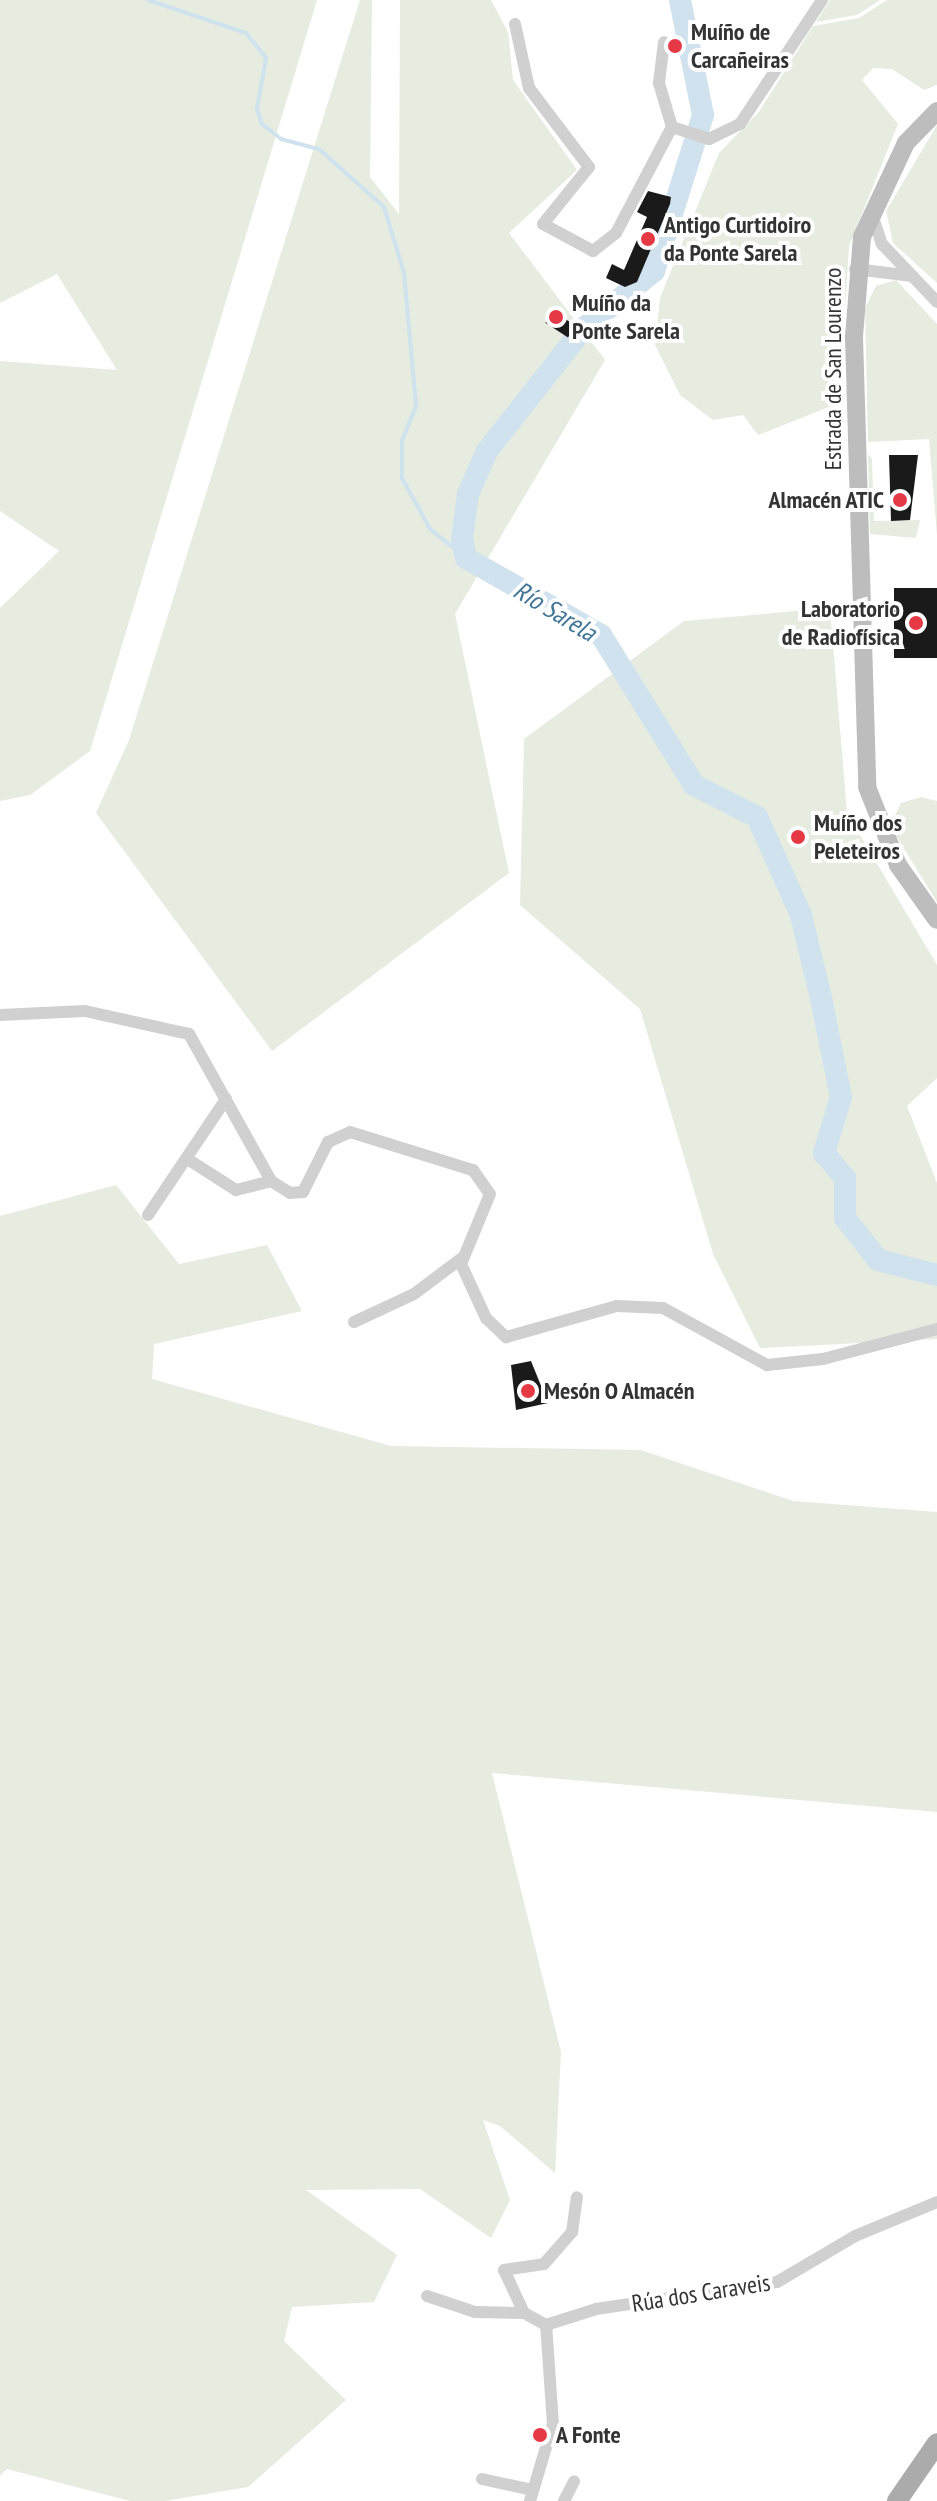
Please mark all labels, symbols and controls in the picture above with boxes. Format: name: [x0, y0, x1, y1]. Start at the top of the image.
place label: Muíño de Carcañeiras: [691, 18, 789, 74]
marker: Muíño de Carcañeiras: [666, 37, 684, 55]
place label: Antigo Curtidoiro da Ponte Sarela: [664, 211, 811, 267]
marker: Antigo Curtidoiro da Ponte Sarela: [639, 230, 657, 248]
street label: Estrada de San Lourenzo: [819, 268, 847, 470]
place label: Muíño da Ponte Sarela: [572, 289, 680, 345]
marker: Muíño da Ponte Sarela: [547, 308, 565, 326]
place label: Almacén ATIC: [768, 486, 884, 514]
marker: Almacén ATIC: [891, 491, 909, 509]
water label: Río Sarela: [508, 574, 602, 648]
place label: Laboratorio de Radiofísica: [782, 595, 900, 651]
marker: Laboratorio de Radiofísica: [907, 614, 925, 632]
place label: Muíño dos Peleteiros: [814, 809, 902, 865]
marker: Muíño dos Peleteiros: [789, 828, 807, 846]
place label: Mesón O Almacén: [544, 1377, 696, 1405]
marker: Mesón O Almacén: [519, 1382, 537, 1400]
street label: Rúa dos Caraveis: [630, 2268, 772, 2318]
place label: A Fonte: [556, 2421, 622, 2449]
marker: A Fonte: [531, 2426, 549, 2444]

